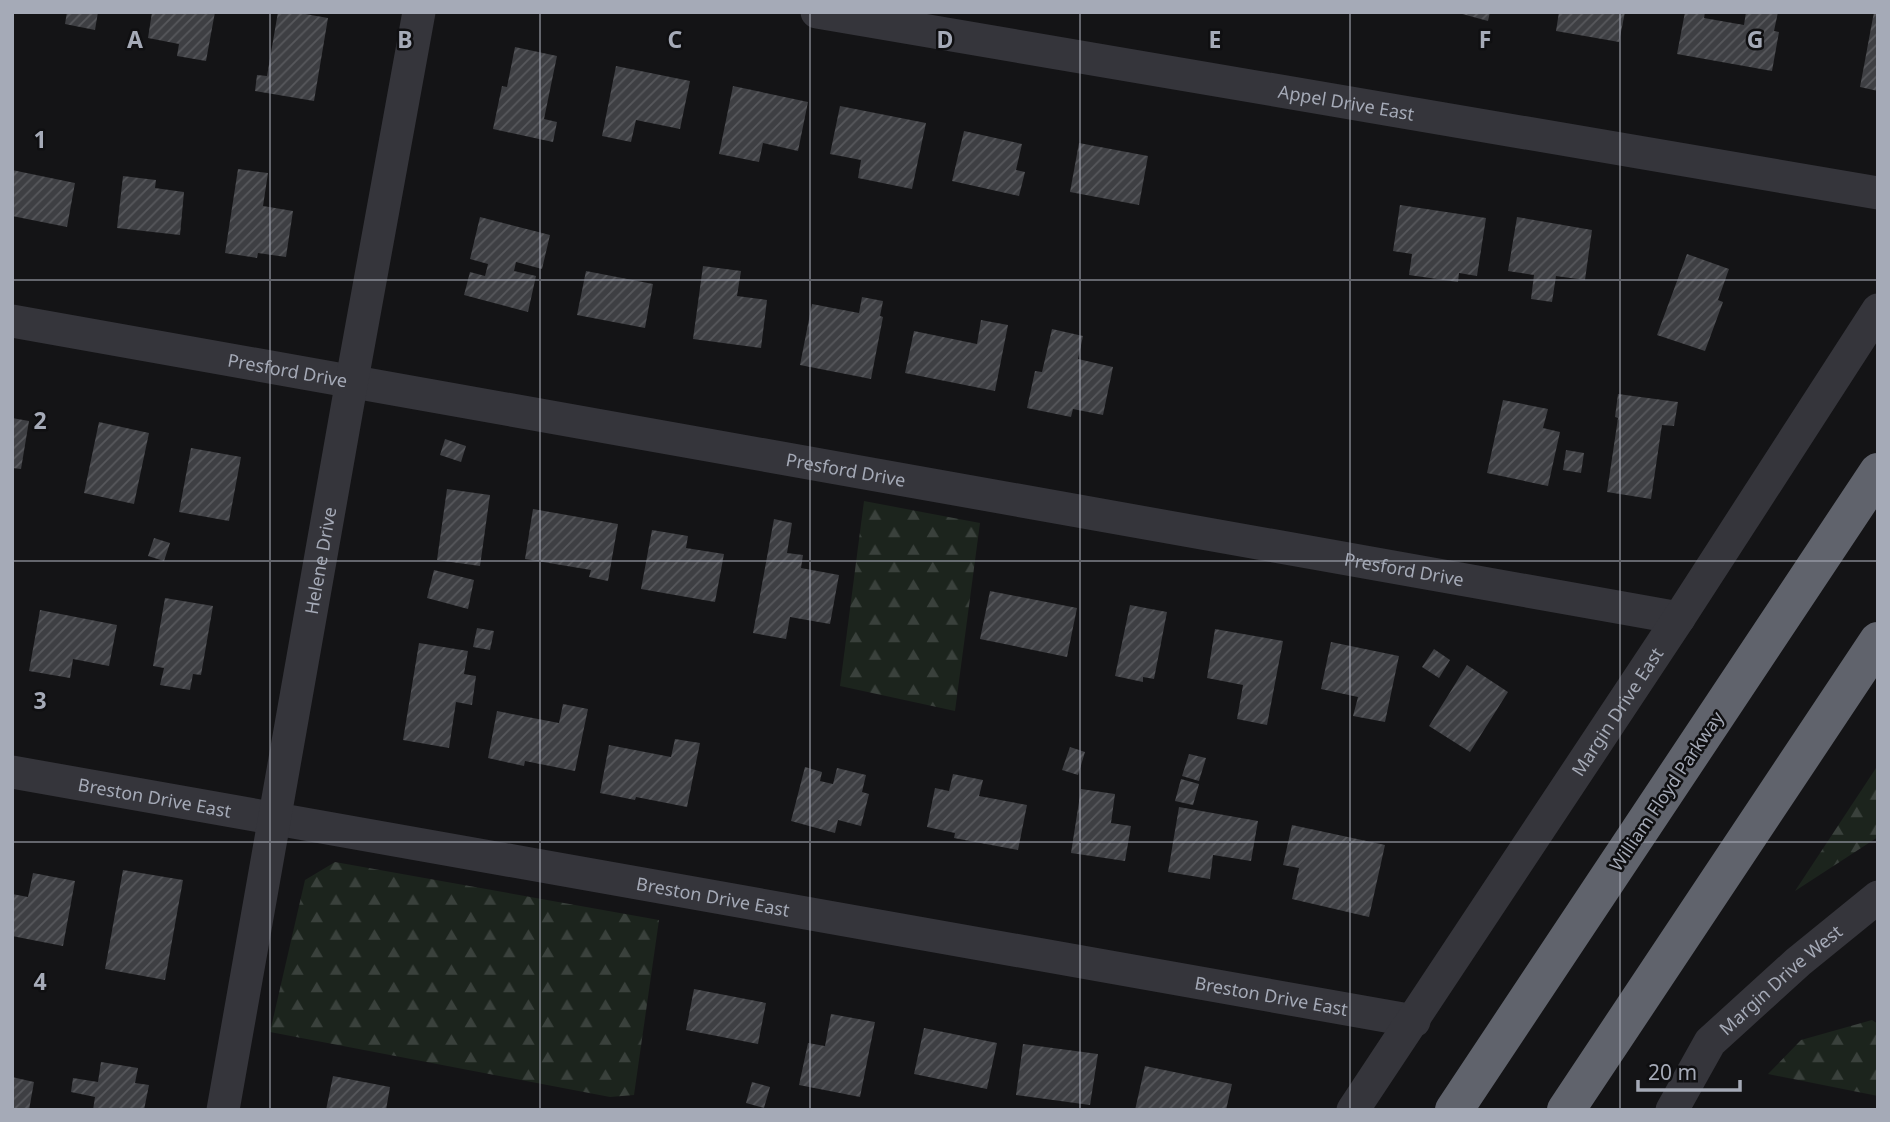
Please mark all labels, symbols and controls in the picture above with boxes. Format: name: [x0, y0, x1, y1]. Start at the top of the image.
text: A: [127, 23, 143, 55]
text: B: [397, 23, 413, 55]
text: C: [668, 23, 683, 55]
text: D: [937, 23, 953, 55]
text: E: [1209, 23, 1221, 55]
text: F: [1479, 23, 1491, 55]
text: G: [1747, 23, 1763, 55]
street label: Appel Drive East: [1276, 79, 1417, 126]
text: 1: [33, 123, 47, 155]
street label: Presford Drive: [226, 348, 349, 393]
text: 2: [33, 404, 47, 436]
street label: Presford Drive: [784, 447, 908, 492]
street label: Helene Drive: [299, 505, 341, 616]
street label: Presford Drive: [1342, 547, 1466, 591]
street label: Margin Drive East: [1566, 642, 1669, 781]
text: 3: [33, 684, 47, 716]
street label: William Floyd Parkway: [1604, 706, 1729, 876]
street label: Breston Drive East: [76, 772, 234, 823]
street label: Breston Drive East: [635, 871, 792, 922]
street label: Margin Drive West: [1714, 919, 1847, 1040]
text: 4: [33, 965, 47, 997]
street label: Breston Drive East: [1193, 970, 1350, 1021]
scale bar: [1638, 1048, 1740, 1092]
text: 20 m: [1648, 1058, 1697, 1086]

